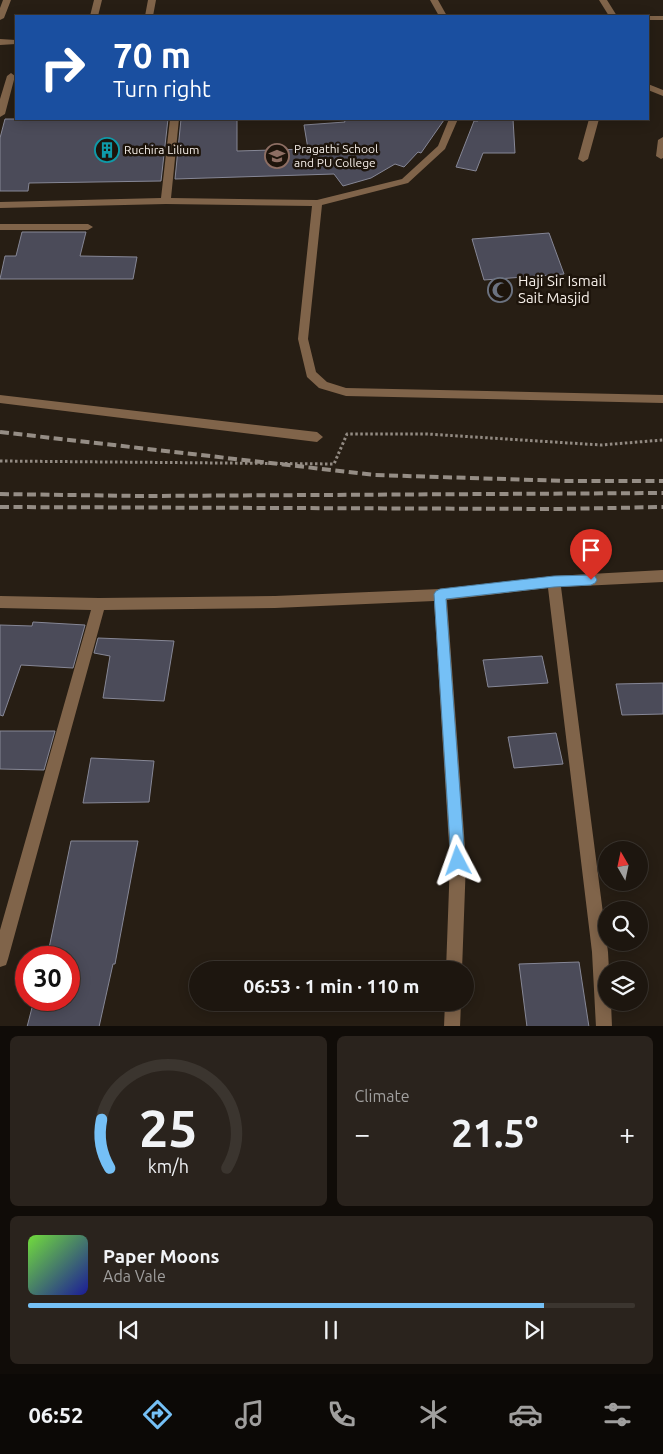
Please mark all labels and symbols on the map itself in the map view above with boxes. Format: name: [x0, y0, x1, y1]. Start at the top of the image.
building icon: Ruchira Lilium: [94, 137, 120, 163]
place label: Pragathi School and PU College: [294, 142, 378, 169]
place label: Ruchira Lilium: [124, 143, 199, 156]
school or university icon: Pragathi School and PU College: [264, 143, 290, 169]
place label: Haji Sir Ismail Sait Masjid: [518, 272, 606, 306]
mosque icon: Haji Sir Ismail Sait Masjid: [487, 277, 513, 303]
pin: [570, 529, 612, 580]
position arrow: [431, 834, 483, 886]
north arrow: [598, 841, 648, 891]
speed limit sign: 30: [15, 946, 80, 1011]

